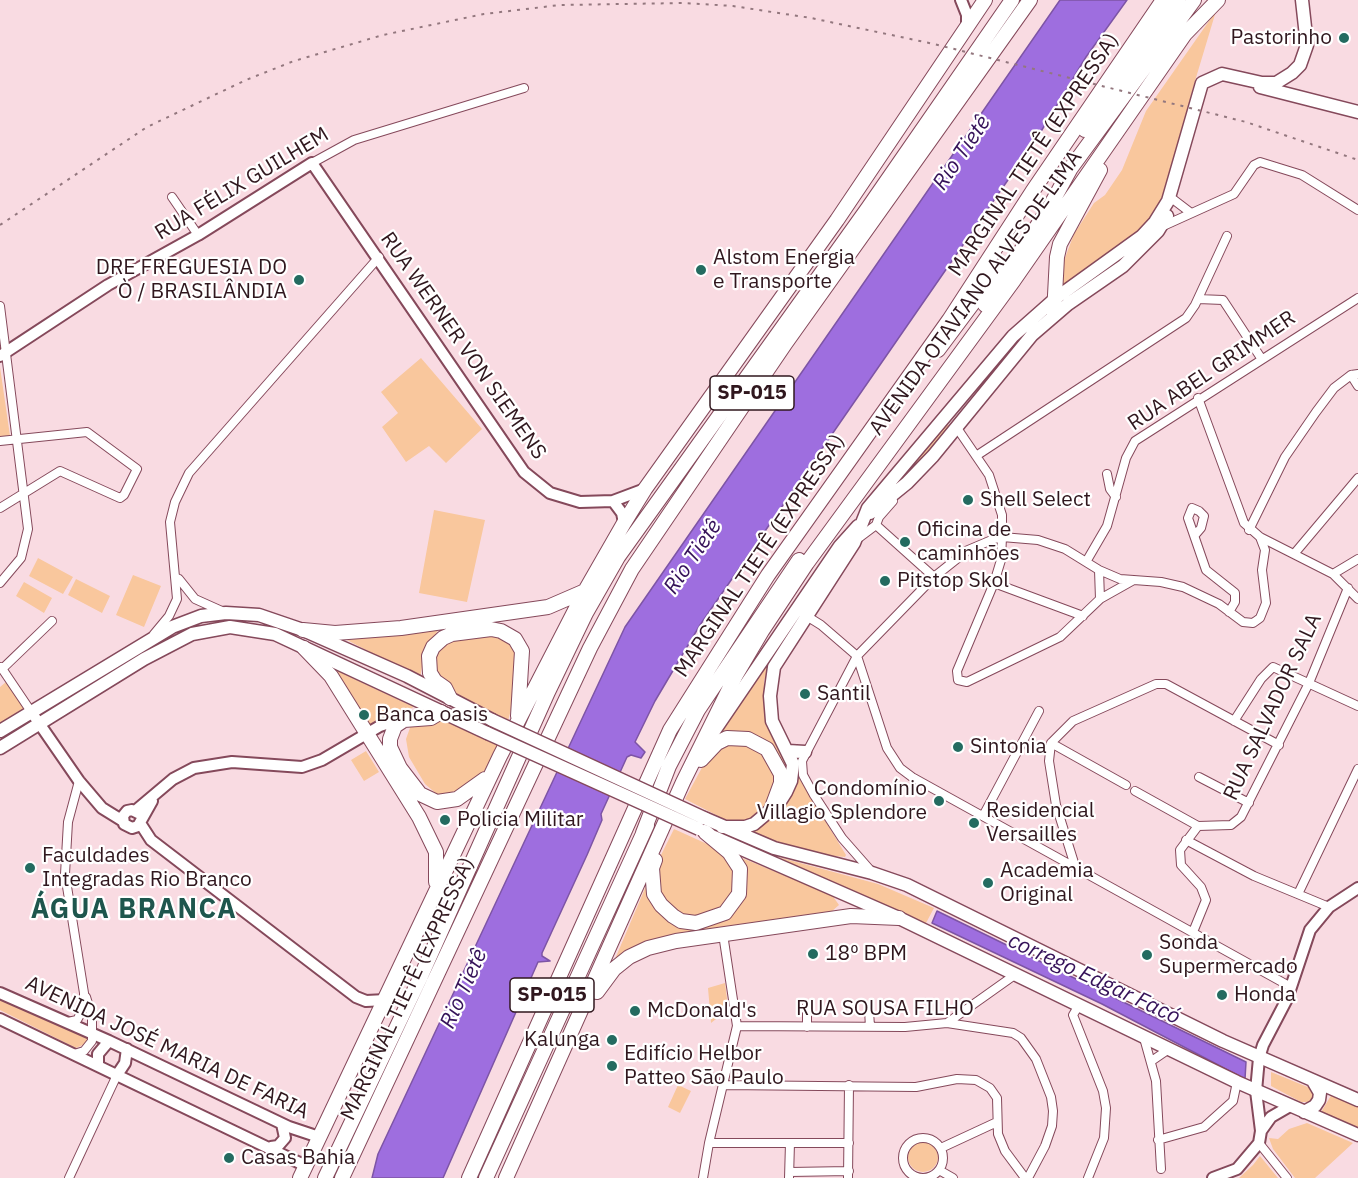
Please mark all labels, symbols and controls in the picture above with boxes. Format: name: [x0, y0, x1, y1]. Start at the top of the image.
place label: Pastorinho: [1231, 25, 1332, 51]
street label: MARGINAL TIETÊ (EXPRESSA): [943, 29, 1125, 281]
marker: Pastorinho: [1337, 31, 1351, 45]
water label: Rio Tietê: [927, 111, 997, 195]
street label: RUA FÉLIX GUILHEM: [151, 122, 333, 246]
street label: AVENIDA OTAVIANO ALVES DE LIMA: [864, 146, 1088, 440]
street label: RUA WERNER VON SIEMENS: [375, 227, 551, 465]
place label: Alstom Energia e Transporte: [713, 245, 855, 295]
place label: DRE FREGUESIA DO Ò / BRASILÂNDIA: [96, 255, 287, 305]
marker: Alstom Energia e Transporte: [694, 263, 708, 277]
marker: DRE FREGUESIA DO Ò / BRASILÂNDIA: [292, 273, 306, 287]
street label: RUA ABEL GRIMMER: [1123, 306, 1301, 436]
road number: SP-015: [710, 376, 794, 410]
street label: MARGINAL TIETÊ (EXPRESSA): [669, 430, 851, 682]
place label: Shell Select: [980, 487, 1091, 513]
marker: Shell Select: [961, 493, 975, 507]
water label: Rio Tietê: [658, 515, 728, 599]
place label: Oficina de caminhões: [917, 517, 1020, 567]
marker: Oficina de caminhões: [898, 535, 912, 549]
place label: Pitstop Skol: [897, 568, 1009, 594]
marker: Pitstop Skol: [878, 574, 892, 588]
street label: RUA SALVADOR SALA: [1219, 610, 1327, 804]
place label: Santil: [817, 681, 871, 707]
marker: Santil: [798, 687, 812, 701]
place label: Banca oasis: [376, 702, 488, 728]
marker: Banca oasis: [357, 708, 371, 722]
place label: Sintonia: [970, 734, 1047, 760]
marker: Sintonia: [951, 740, 965, 754]
place label: Condomínio Villagio Splendore: [757, 776, 927, 826]
marker: Condomínio Villagio Splendore: [932, 794, 946, 808]
place label: Residencial Versailles: [986, 798, 1095, 848]
place label: Policia Militar: [457, 807, 584, 833]
marker: Policia Militar: [438, 813, 452, 827]
marker: Residencial Versailles: [967, 816, 981, 830]
place label: Faculdades Integradas Rio Branco: [42, 843, 252, 893]
street label: MARGINAL TIETÊ (EXPRESSA): [336, 853, 480, 1125]
place label: Academia Original: [1000, 858, 1094, 908]
marker: Faculdades Integradas Rio Branco: [23, 861, 37, 875]
marker: Academia Original: [981, 876, 995, 890]
district label: ÁGUA BRANCA: [31, 894, 237, 926]
water label: corrego Edgar Facó: [1004, 927, 1184, 1031]
place label: Sonda Supermercado: [1159, 930, 1298, 980]
place label: 18º BPM: [825, 941, 907, 967]
water label: Rio Tietê: [435, 945, 493, 1033]
marker: 18º BPM: [806, 947, 820, 961]
marker: Sonda Supermercado: [1140, 948, 1154, 962]
street label: AVENIDA JOSÉ MARIA DE FARIA: [21, 971, 313, 1125]
road number: SP-015: [510, 978, 594, 1012]
place label: Honda: [1234, 982, 1296, 1008]
marker: Honda: [1215, 988, 1229, 1002]
street label: RUA SOUSA FILHO: [796, 996, 974, 1022]
place label: McDonald's: [647, 998, 757, 1024]
marker: McDonald's: [628, 1004, 642, 1018]
place label: Kalunga: [524, 1027, 600, 1053]
marker: Kalunga: [605, 1033, 619, 1047]
place label: Edifício Helbor Patteo São Paulo: [624, 1041, 784, 1091]
marker: Edifício Helbor Patteo São Paulo: [605, 1059, 619, 1073]
place label: Casas Bahia: [241, 1145, 355, 1171]
marker: Casas Bahia: [222, 1151, 236, 1165]

